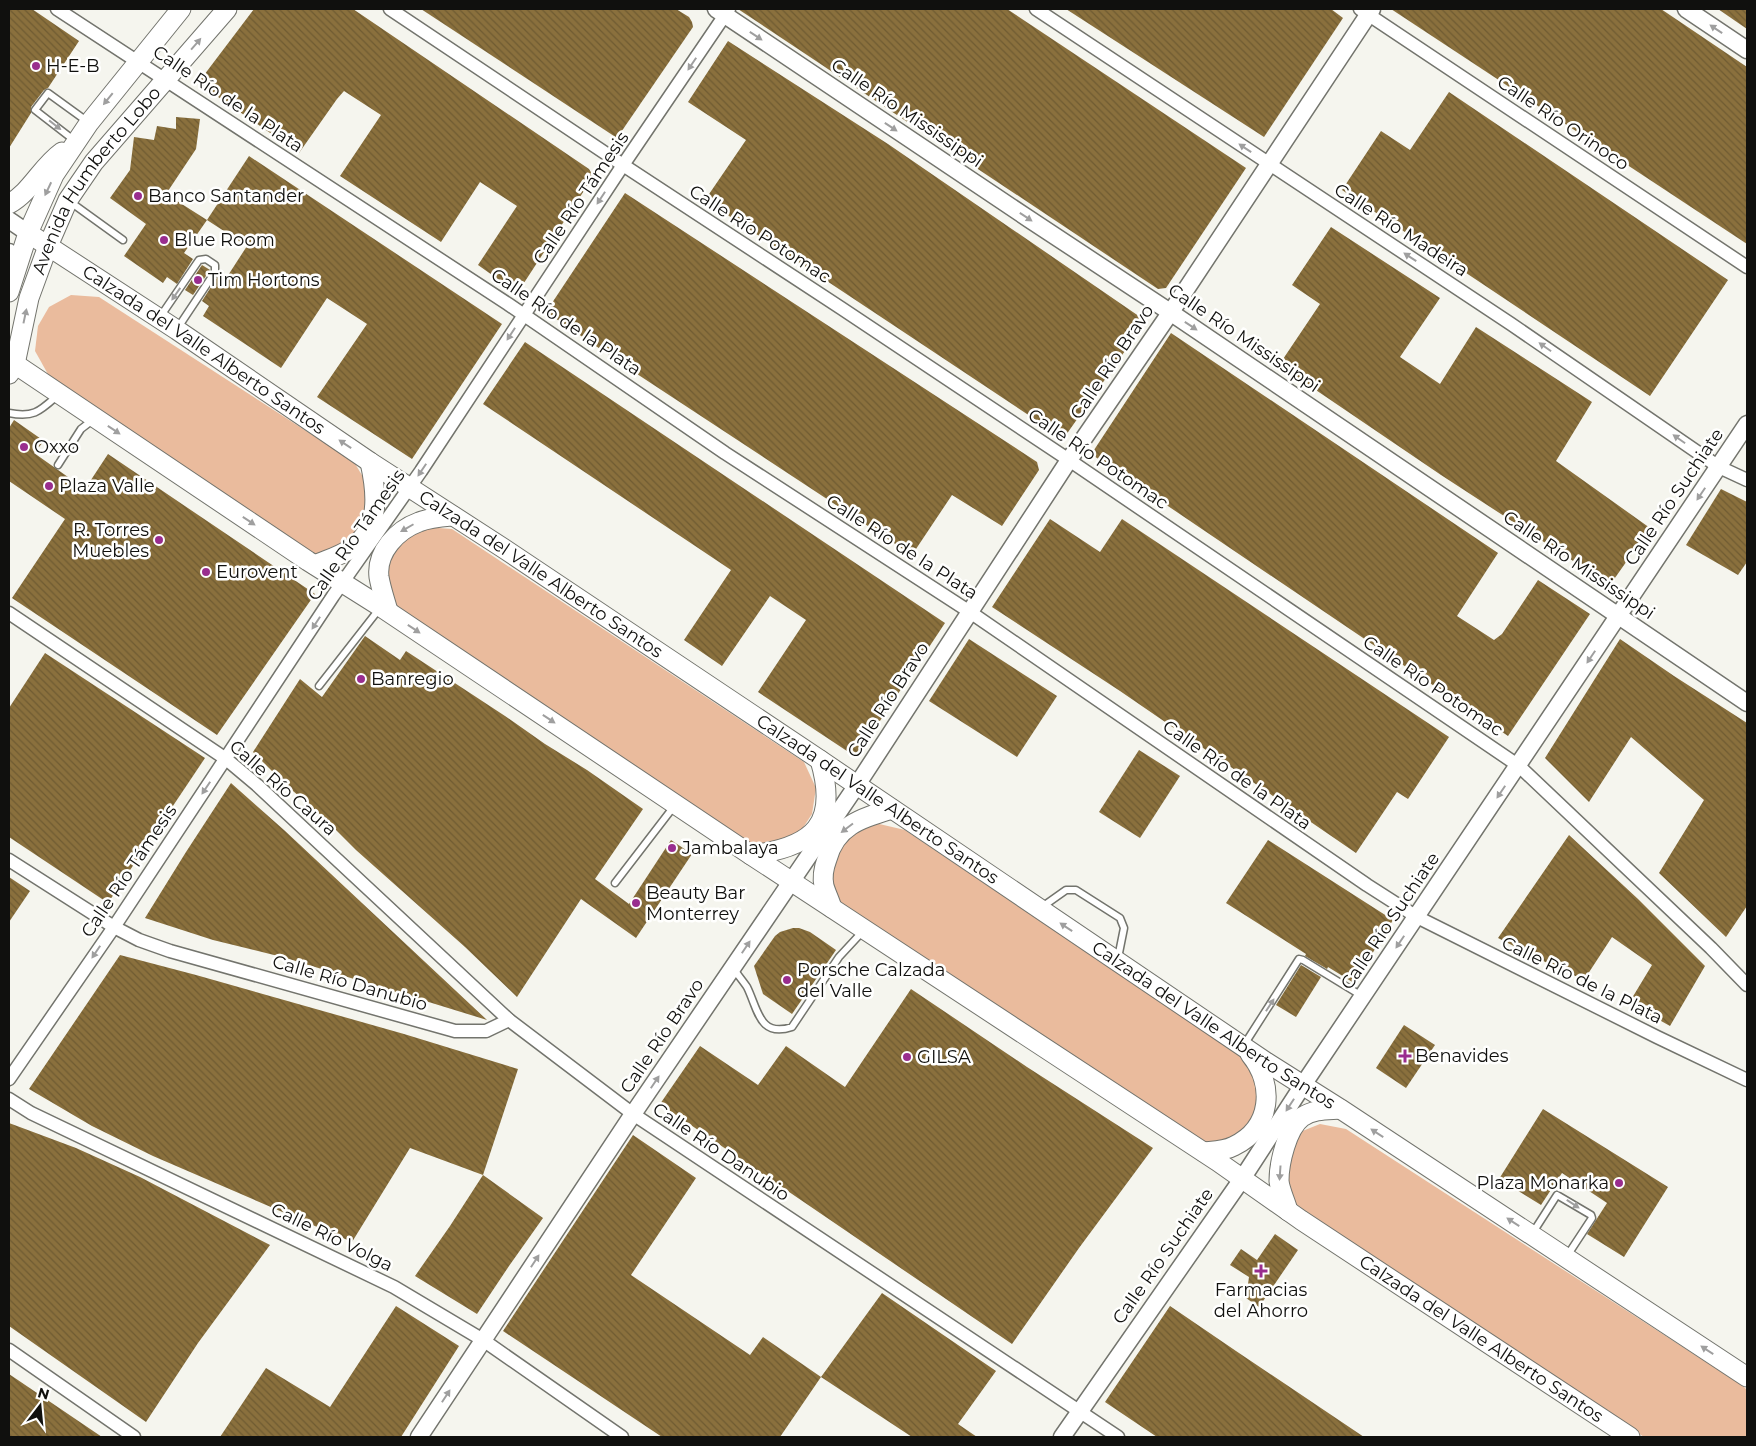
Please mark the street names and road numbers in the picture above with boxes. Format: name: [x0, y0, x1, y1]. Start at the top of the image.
street label: Calle Río de la Plata: [149, 41, 307, 157]
street label: Calle Río Mississippi: [827, 54, 987, 172]
street label: Calle Río Orinoco: [1493, 71, 1633, 175]
street label: Avenida Humberto Lobo: [28, 82, 166, 278]
street label: Calle Río Támesis: [528, 127, 634, 268]
street label: Calle Río Madeira: [1330, 179, 1472, 281]
street label: Calle Río Potomac: [685, 180, 835, 288]
street label: Calzada del Valle Alberto Santos: [78, 260, 330, 439]
street label: Calle Río de la Plata: [487, 264, 645, 380]
street label: Calle Río Mississippi: [1164, 279, 1324, 397]
street label: Calle Río Bravo: [1066, 300, 1158, 424]
street label: Calle Río Potomac: [1024, 404, 1172, 514]
street label: Calle Río Suchiate: [1620, 424, 1728, 570]
street label: Calle Río Támesis: [302, 465, 410, 605]
street label: Calzada del Valle Alberto Santos: [415, 486, 667, 663]
street label: Calle Río de la Plata: [822, 490, 982, 604]
street label: Calle Río Mississippi: [1499, 506, 1659, 624]
street label: Calle Río Potomac: [1359, 631, 1507, 741]
street label: Calle Río Bravo: [842, 638, 934, 762]
street label: Calzada del Valle Alberto Santos: [752, 710, 1003, 889]
street label: Calle Río de la Plata: [1158, 715, 1316, 835]
street label: Calle Río Caura: [225, 735, 341, 841]
street label: Calle Río Támesis: [76, 800, 182, 941]
street label: Calle Río Suchiate: [1336, 848, 1444, 994]
street label: Calle Río de la Plata: [1498, 931, 1666, 1029]
street label: Calzada del Valle Alberto Santos: [1088, 936, 1340, 1114]
street label: Calle Río Danubio: [270, 950, 430, 1016]
street label: Calle Río Bravo: [616, 974, 708, 1098]
street label: Calle Río Danubio: [648, 1098, 794, 1206]
street label: Calle Río Suchiate: [1108, 1184, 1218, 1328]
street label: Calle Río Volga: [267, 1198, 397, 1276]
street label: Calzada del Valle Alberto Santos: [1355, 1250, 1608, 1427]

